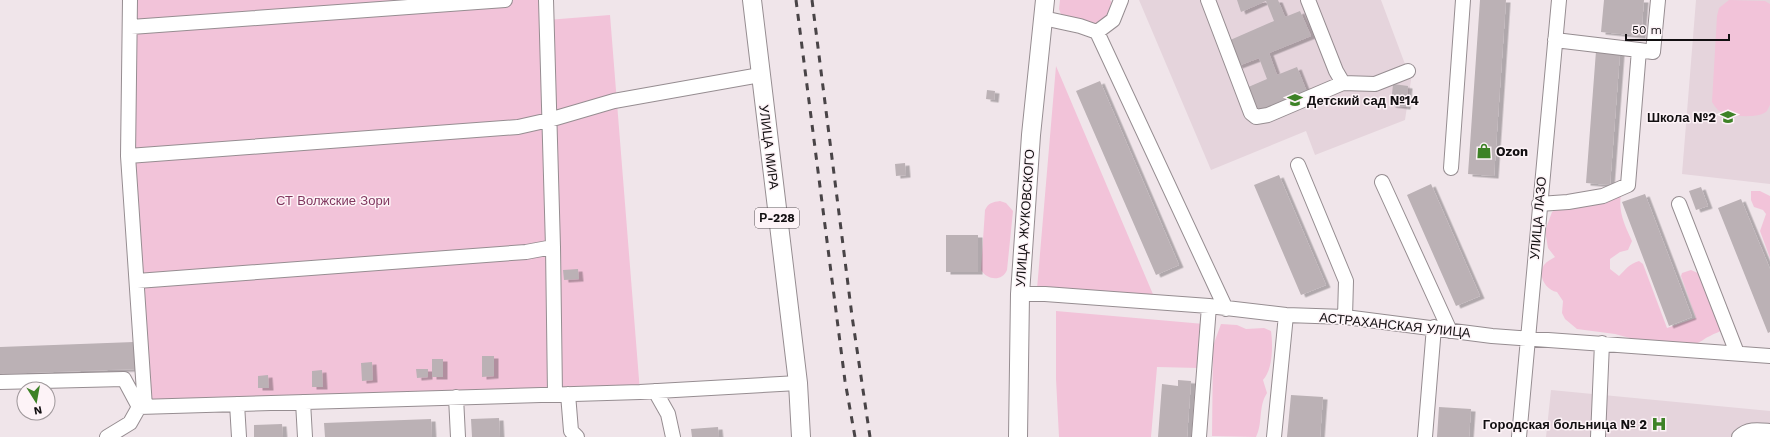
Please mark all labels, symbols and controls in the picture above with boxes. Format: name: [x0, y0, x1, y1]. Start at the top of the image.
scale bar: [1626, 16, 1729, 42]
text: 50 m: [1632, 23, 1662, 37]
school or university icon: Детский сад №14: [1286, 91, 1304, 109]
place label: Детский сад №14: [1307, 93, 1419, 108]
street label: УЛИЦА МИРА: [756, 104, 782, 190]
school or university icon: Школа №2: [1719, 108, 1737, 126]
place label: Школа №2: [1647, 110, 1716, 125]
shop icon: Ozon: [1475, 142, 1493, 160]
place label: Ozon: [1496, 144, 1528, 159]
street label: УЛИЦА ЖУКОВСКОГО: [1013, 149, 1037, 287]
street label: УЛИЦА ЛАЗО: [1527, 176, 1549, 260]
park label: СТ Волжские Зори: [276, 193, 390, 208]
road number: Р-228: [755, 208, 799, 228]
street label: АСТРАХАНСКАЯ УЛИЦА: [1319, 310, 1472, 340]
north arrow: [16, 381, 56, 421]
text: N: [33, 403, 43, 417]
hospital icon: Городская больница № 2: [1650, 415, 1668, 433]
place label: Городская больница № 2: [1483, 417, 1647, 432]

